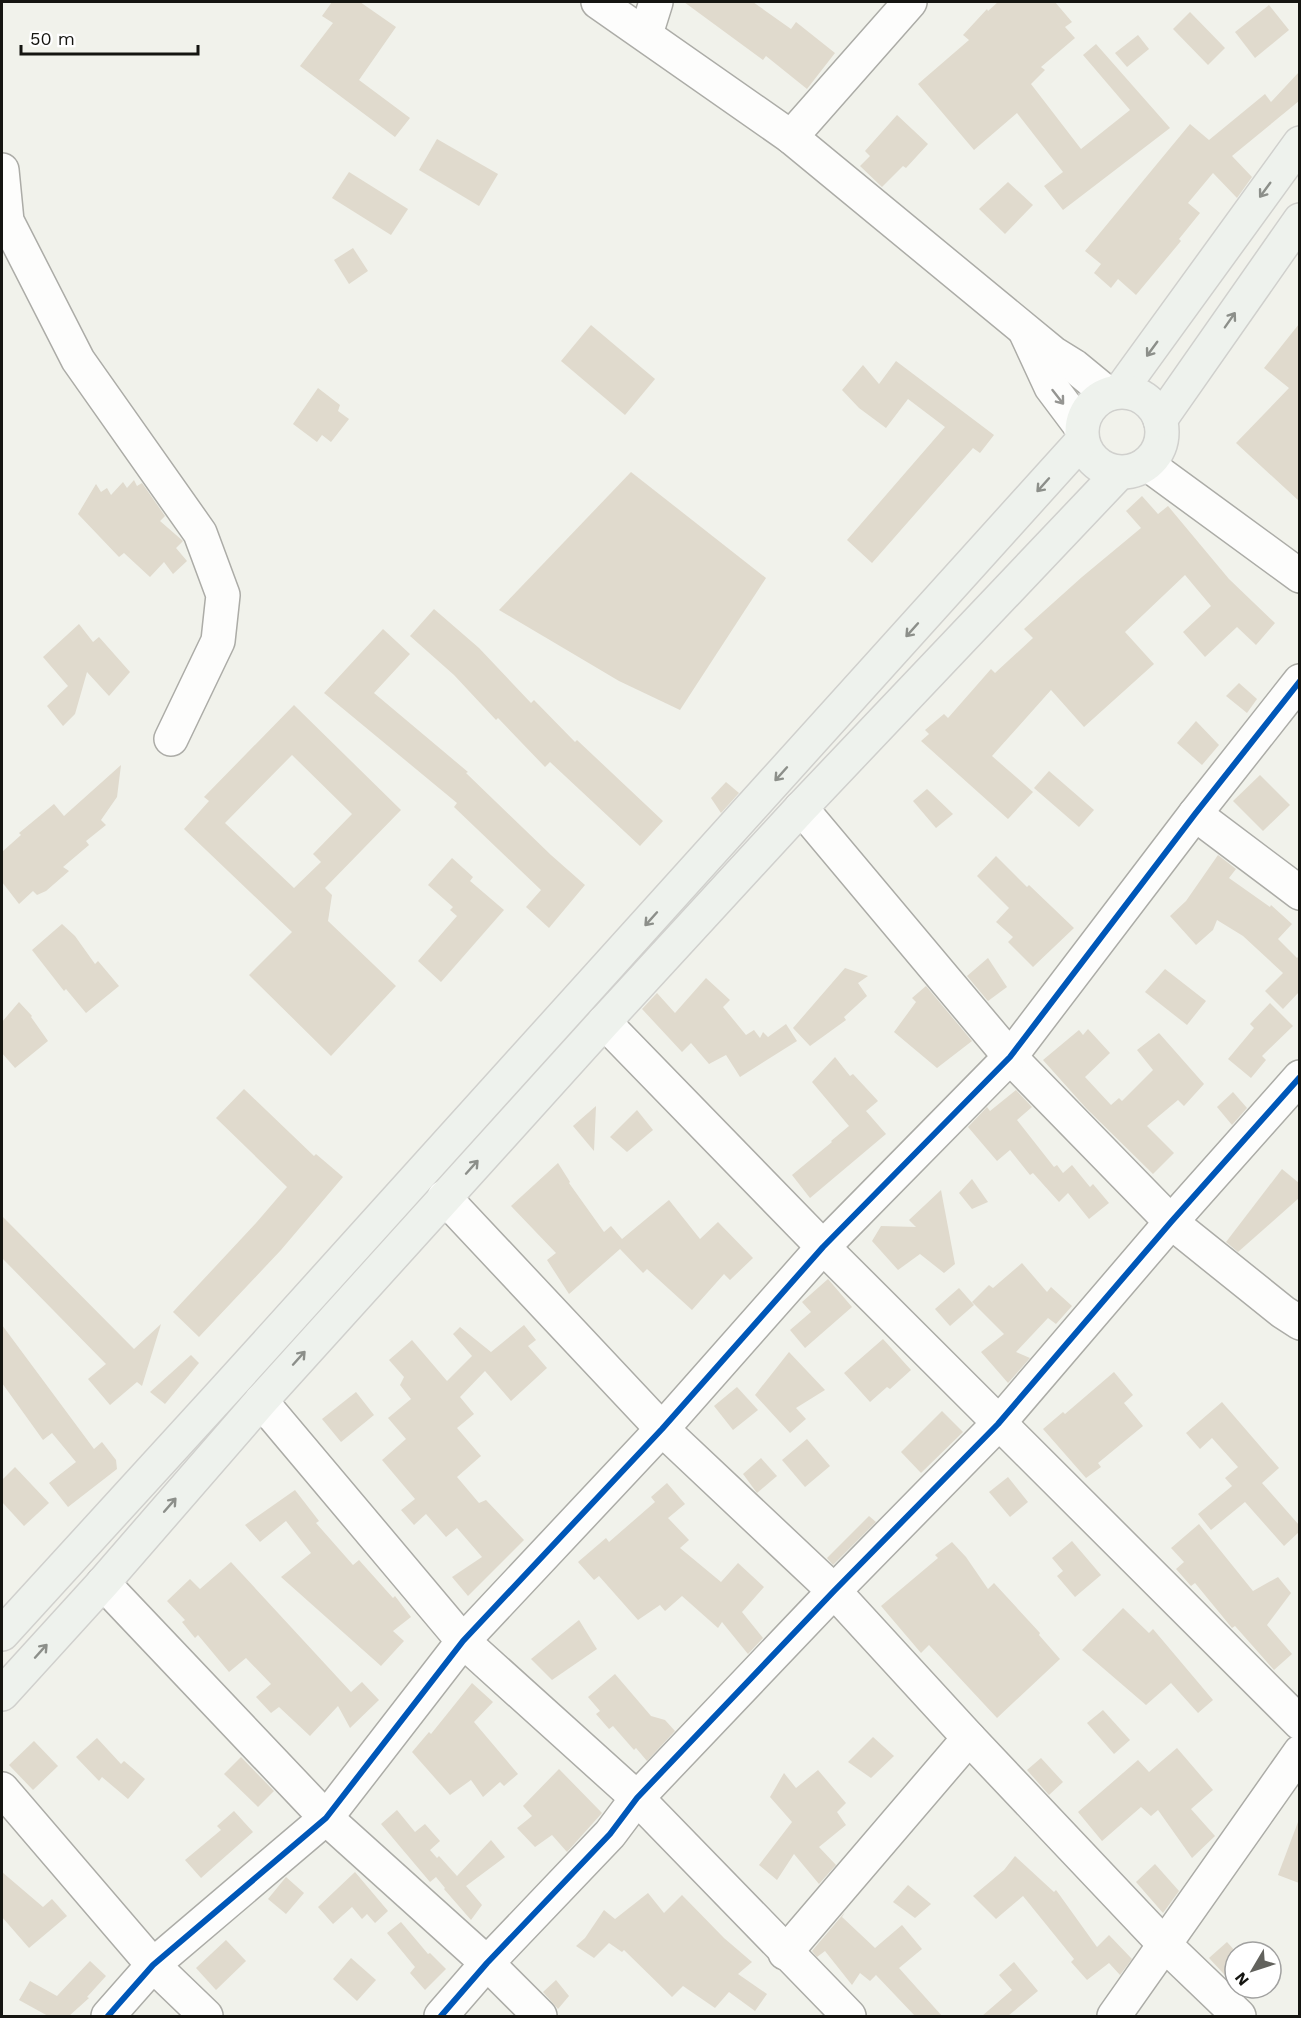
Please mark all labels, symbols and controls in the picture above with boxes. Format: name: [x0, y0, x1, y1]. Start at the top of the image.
scale bar: [21, 18, 198, 56]
text: 50 m: [30, 28, 75, 49]
one-way arrow: [1259, 182, 1272, 198]
one-way arrow: [1224, 313, 1236, 329]
one-way arrow: [1146, 340, 1158, 356]
one-way arrow: [1052, 388, 1065, 404]
one-way arrow: [1036, 477, 1050, 492]
one-way arrow: [905, 622, 919, 637]
one-way arrow: [774, 767, 788, 782]
one-way arrow: [644, 911, 658, 926]
one-way arrow: [465, 1160, 479, 1175]
one-way arrow: [292, 1351, 306, 1366]
one-way arrow: [163, 1498, 177, 1513]
one-way arrow: [34, 1644, 48, 1659]
north arrow: [1223, 1940, 1283, 2000]
text: N: [1231, 1969, 1253, 1990]

